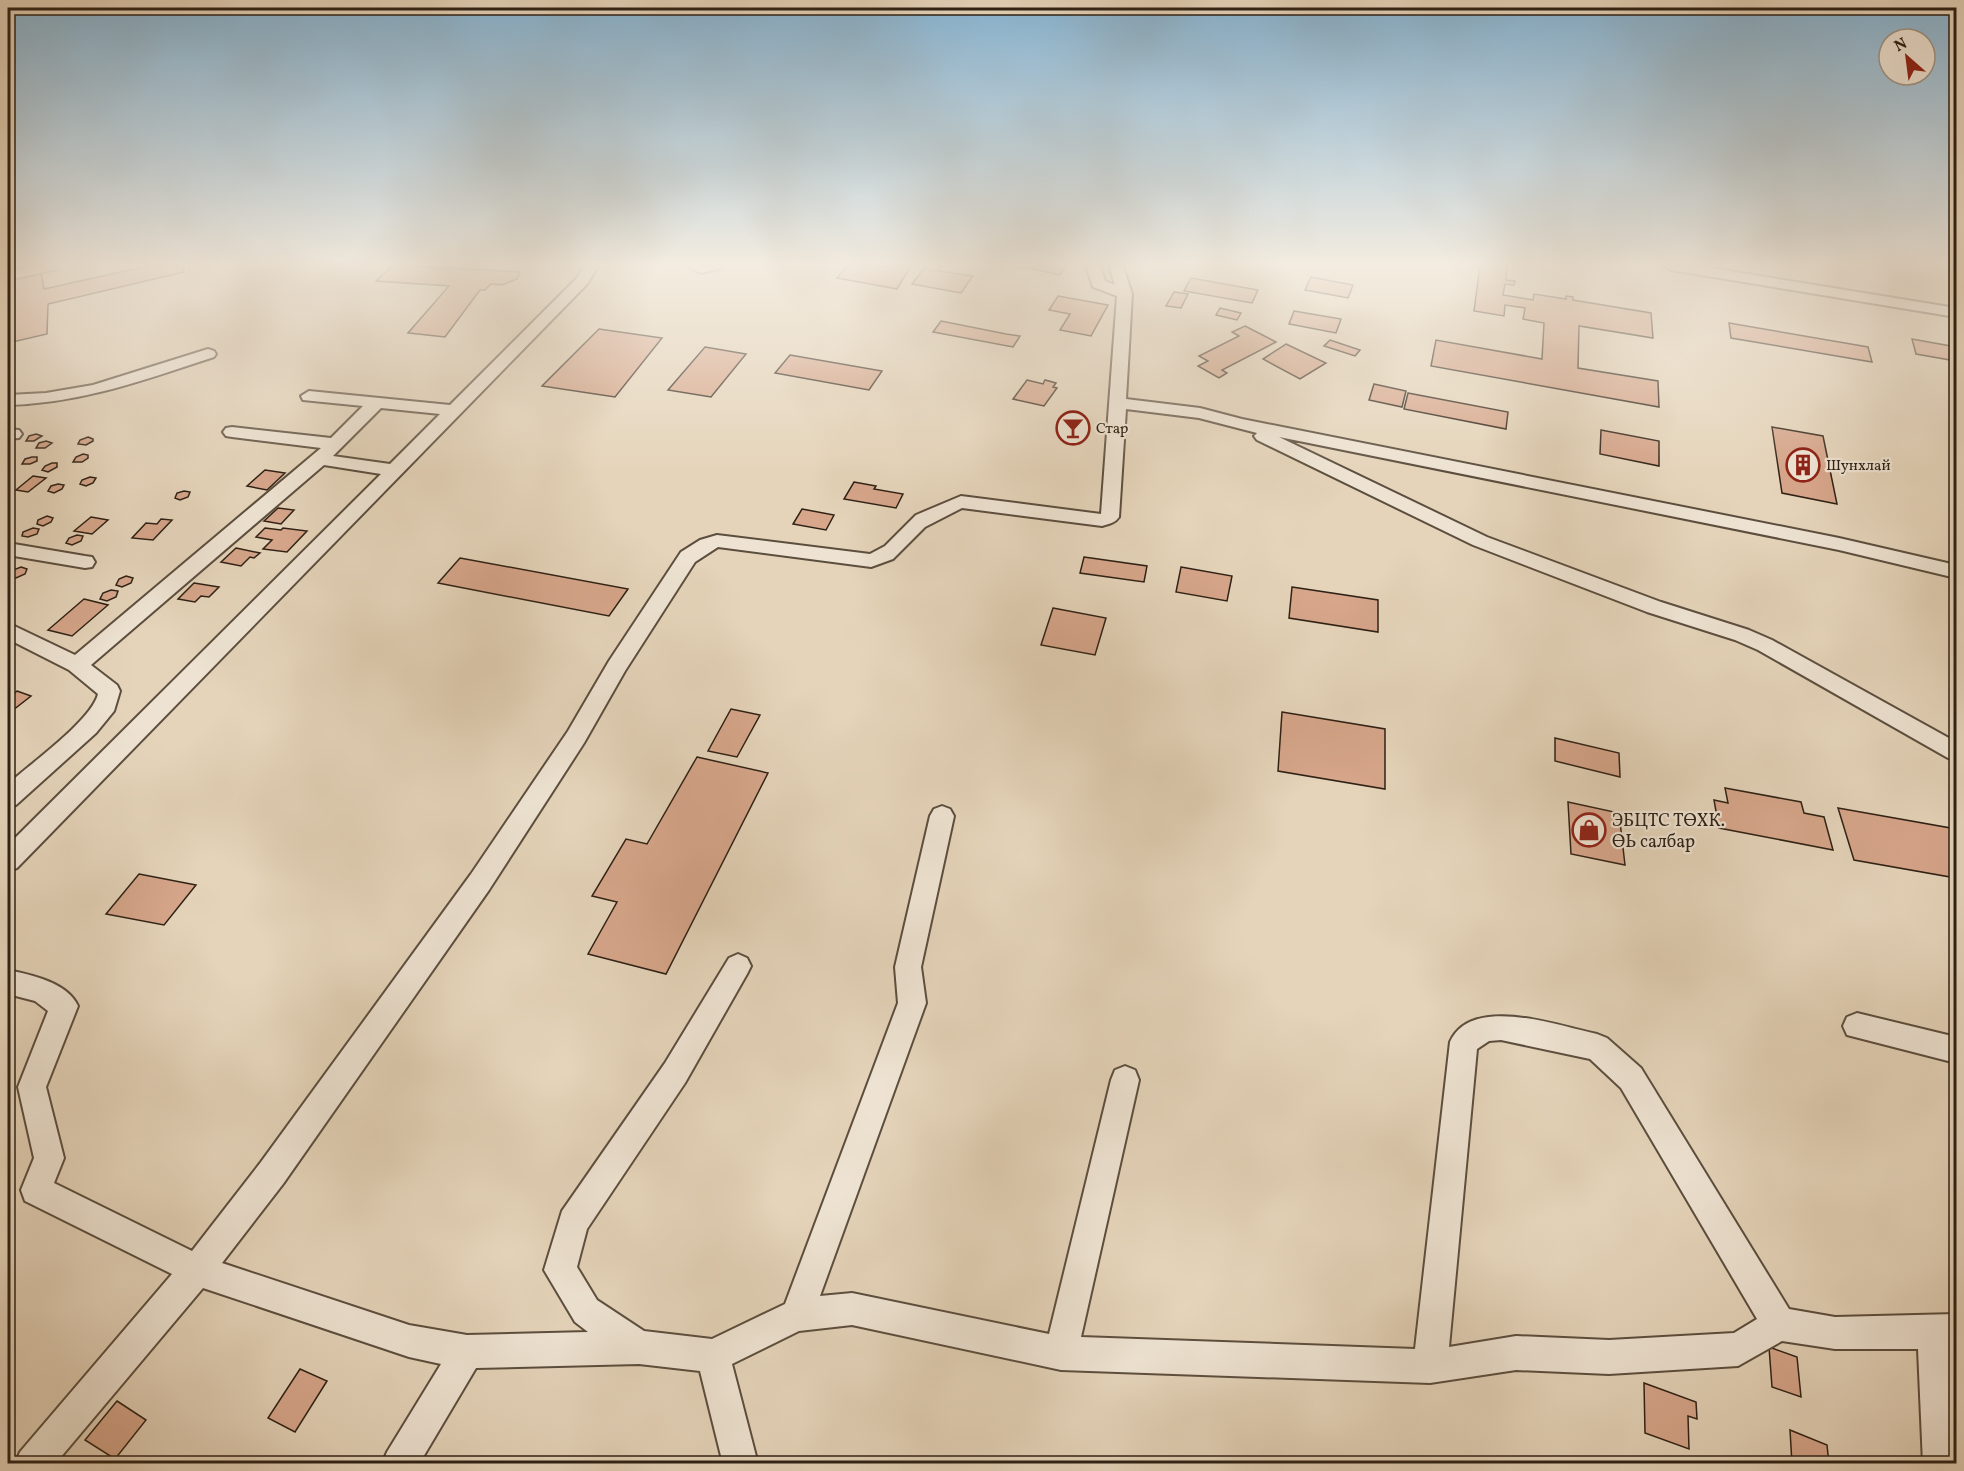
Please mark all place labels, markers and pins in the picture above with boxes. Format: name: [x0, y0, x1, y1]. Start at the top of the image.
bar icon: Стар: [1055, 410, 1091, 446]
place label: Стар: [1096, 419, 1128, 440]
building icon: Шунхлай: [1785, 447, 1821, 483]
place label: Шунхлай: [1826, 456, 1891, 477]
place label: ЭБЦТС ТӨХК. ӨЬ салбар: [1612, 809, 1725, 855]
shop icon: ЭБЦТС ТӨХК. ӨЬ салбар: [1571, 812, 1607, 848]

